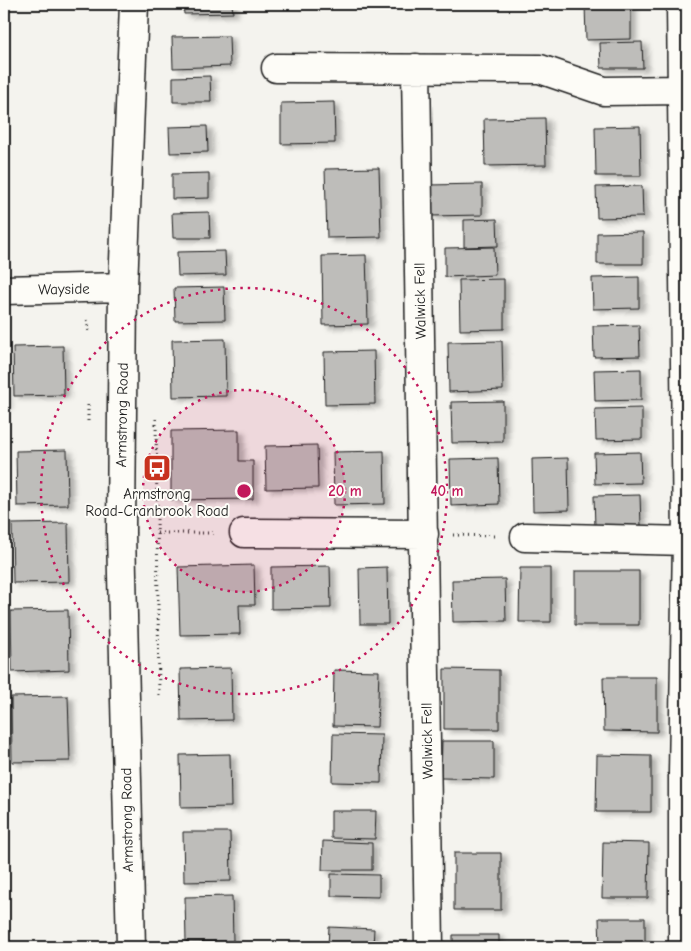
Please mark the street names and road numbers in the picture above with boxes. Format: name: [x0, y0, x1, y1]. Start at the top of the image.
street label: Walwick Fell: [410, 262, 430, 340]
street label: Wayside: [38, 280, 90, 298]
street label: Armstrong Road: [112, 362, 132, 468]
street label: Walwick Fell: [417, 702, 437, 780]
street label: Armstrong Road: [117, 767, 137, 873]

